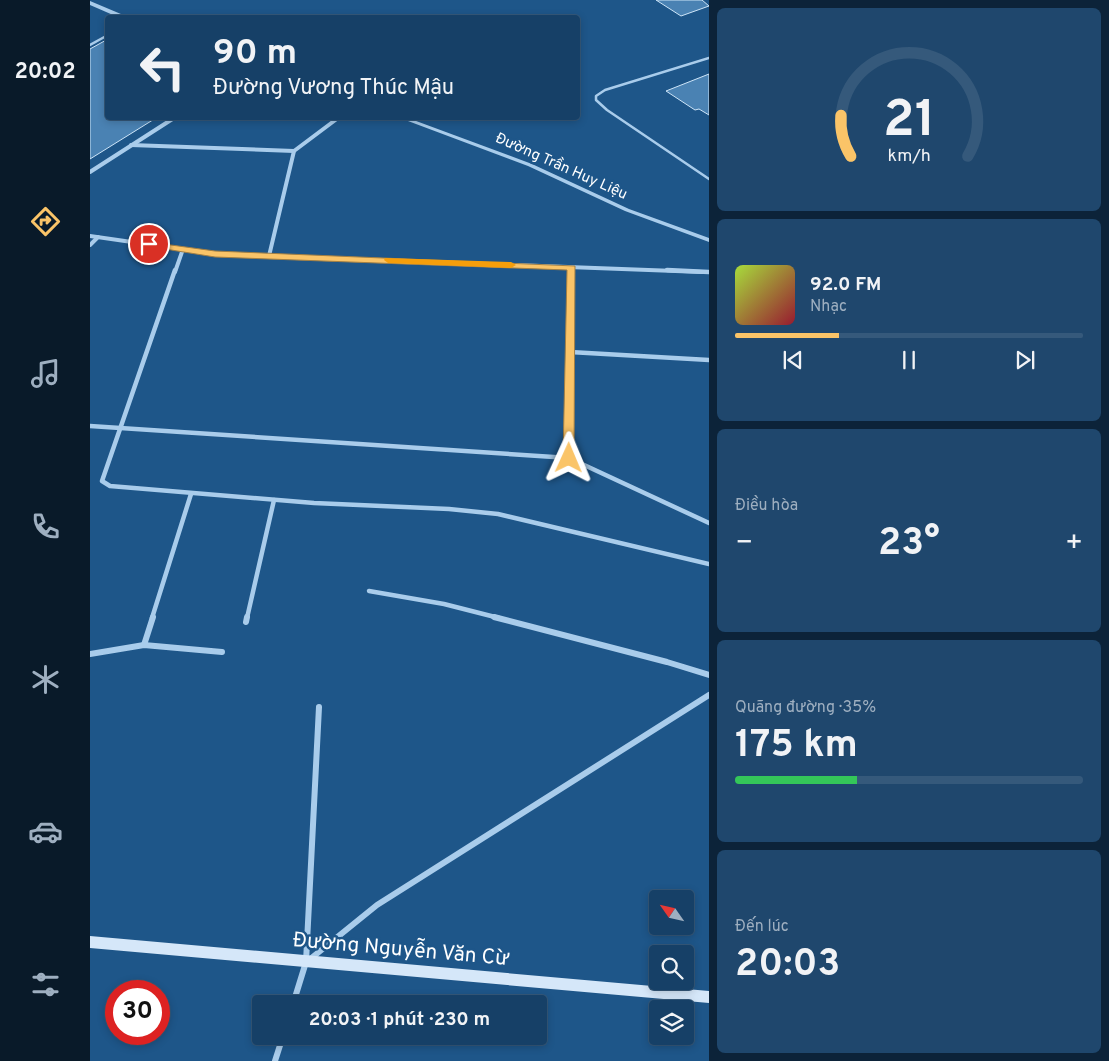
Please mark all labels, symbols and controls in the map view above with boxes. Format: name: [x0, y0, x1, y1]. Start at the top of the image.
text: 90 m: [213, 32, 297, 76]
icon: left: [130, 35, 195, 100]
text: 20:02: [14, 59, 76, 86]
text: Đường Vương Thúc Mậu: [213, 75, 454, 102]
text: 21: [883, 89, 935, 155]
street label: Đường Trần Huy Liệu: [492, 128, 630, 205]
text: km/h: [887, 145, 931, 168]
icon: directions: [28, 204, 63, 239]
pin: [128, 223, 170, 265]
icon: arrive: [135, 230, 163, 258]
text: 92.0 FM: [810, 273, 881, 297]
text: Nhạc: [810, 297, 847, 317]
icon: previous: [779, 346, 807, 374]
icon: pause: [895, 346, 923, 374]
icon: next: [1011, 346, 1039, 374]
icon: music: [28, 356, 63, 391]
position arrow: [542, 431, 594, 483]
text: Điều hòa: [735, 496, 798, 516]
icon: phone: [28, 509, 63, 544]
text: 23°: [878, 520, 940, 569]
text: −: [735, 526, 753, 562]
text: +: [1065, 526, 1083, 562]
icon: climate: [28, 662, 63, 697]
text: Quãng đường · 35%: [735, 698, 876, 718]
text: 175 km: [735, 722, 858, 771]
icon: car: [28, 814, 63, 849]
north arrow: [649, 890, 694, 935]
map controls: [649, 890, 694, 1045]
text: Đến lúc: [735, 917, 789, 937]
street label: Đường Nguyễn Văn Cừ: [291, 926, 511, 973]
text: 20:03: [735, 941, 840, 990]
button: search: [649, 945, 694, 990]
icon: filters: [28, 967, 63, 1002]
speed limit sign: 30: [105, 980, 170, 1045]
button: layers: [649, 1000, 694, 1045]
text: 20:03 · 1 phút · 230 m: [309, 1008, 490, 1032]

